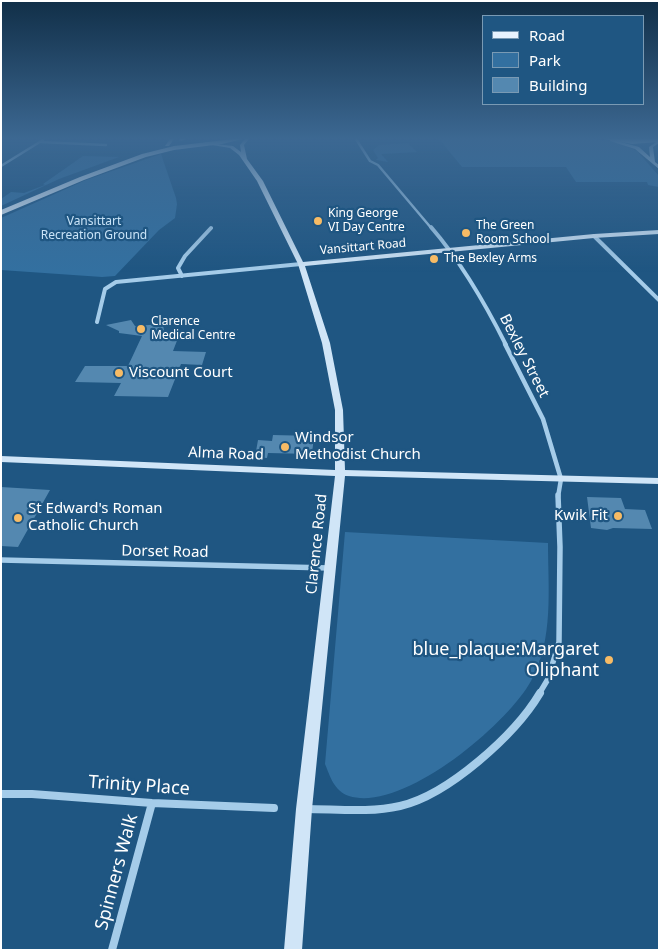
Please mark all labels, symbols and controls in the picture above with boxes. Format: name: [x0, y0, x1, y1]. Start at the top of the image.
legend: [482, 15, 645, 105]
text: Road: [529, 25, 565, 45]
text: Park: [529, 50, 561, 70]
text: Building: [529, 75, 587, 95]
place label: King George VI Day Centre: [328, 207, 405, 235]
park label: Vansittart Recreation Ground: [41, 215, 147, 243]
marker: King George VI Day Centre: [312, 215, 324, 227]
place label: The Green Room School: [476, 219, 550, 247]
marker: The Green Room School: [460, 227, 472, 239]
street label: Vansittart Road: [319, 236, 407, 258]
place label: The Bexley Arms: [444, 252, 537, 266]
marker: The Bexley Arms: [428, 253, 440, 265]
street label: Bexley Street: [495, 311, 553, 401]
place label: Clarence Medical Centre: [151, 315, 235, 343]
marker: Clarence Medical Centre: [135, 323, 147, 335]
place label: Viscount Court: [129, 364, 233, 382]
marker: Viscount Court: [113, 367, 125, 379]
place label: Windsor Methodist Church: [295, 429, 421, 464]
marker: Windsor Methodist Church: [279, 441, 291, 453]
street label: Alma Road: [188, 444, 264, 464]
street label: Clarence Road: [303, 493, 331, 595]
place label: St Edward's Roman Catholic Church: [28, 500, 163, 535]
place label: Kwik Fit: [554, 507, 608, 525]
marker: Kwik Fit: [612, 510, 624, 522]
marker: St Edward's Roman Catholic Church: [12, 512, 24, 524]
street label: Dorset Road: [121, 542, 209, 562]
place label: blue_plaque:Margaret Oliphant: [412, 639, 599, 682]
marker: blue_plaque:Margaret Oliphant: [603, 654, 615, 666]
street label: Trinity Place: [88, 772, 190, 800]
street label: Spinners Walk: [91, 812, 143, 932]

